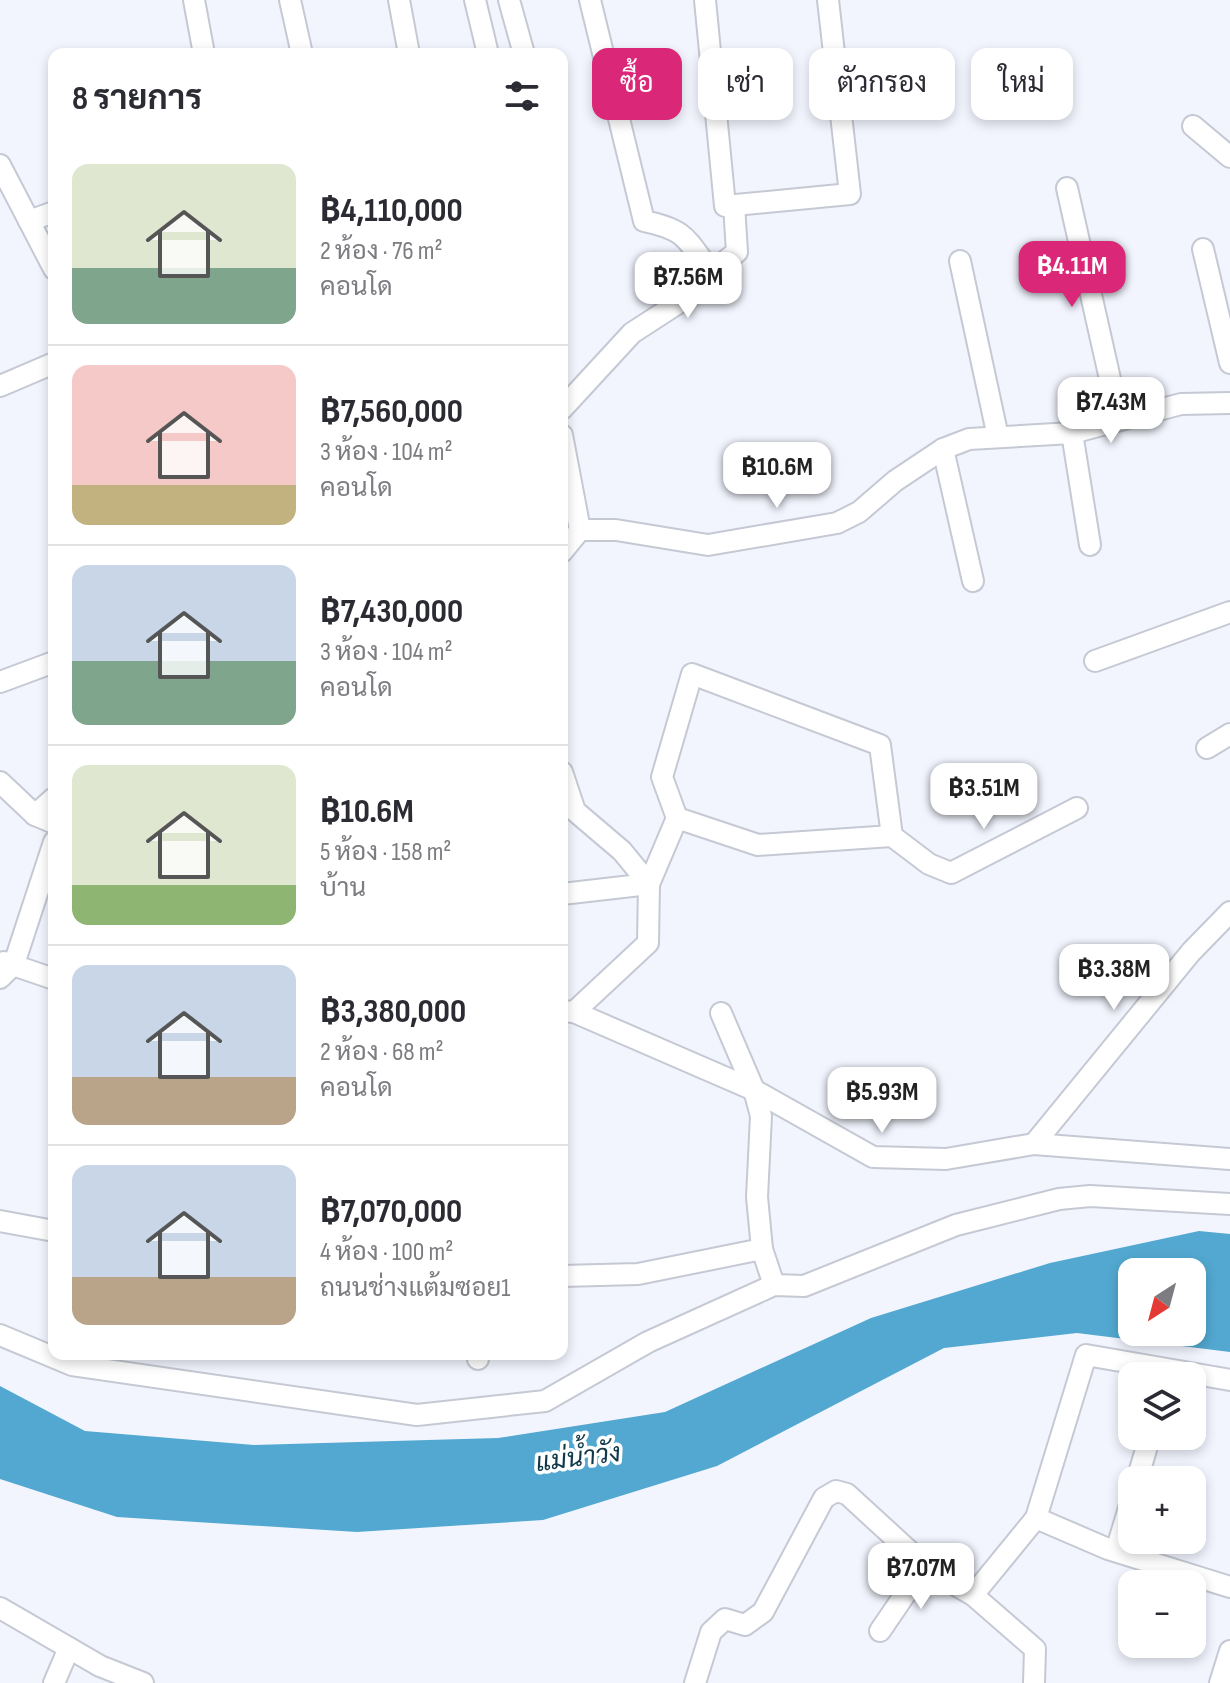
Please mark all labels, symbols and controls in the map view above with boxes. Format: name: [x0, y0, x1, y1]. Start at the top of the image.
chip: ซื้อ: [592, 48, 682, 120]
chip: เช่า: [698, 48, 793, 120]
chip: ตัวกรอง: [809, 48, 955, 120]
chip: ใหม่: [971, 48, 1073, 120]
icon: filters: [500, 74, 544, 118]
text: 8 รายการ: [72, 78, 202, 119]
text: ฿4,110,000: [320, 190, 463, 231]
icon: home: [136, 196, 232, 292]
text: 2 ห้อง · 76 m²: [320, 236, 443, 267]
pin: ฿4.11M: [1007, 241, 1137, 309]
text: ฿4.11M: [1037, 251, 1107, 282]
pin: ฿7.56M: [623, 252, 753, 320]
text: ฿7.56M: [653, 262, 723, 293]
text: คอนโด: [320, 272, 393, 303]
pin: ฿7.43M: [1046, 377, 1176, 445]
text: ฿7.43M: [1076, 387, 1146, 418]
text: ฿7,560,000: [320, 391, 463, 432]
icon: home: [136, 397, 232, 493]
text: 3 ห้อง · 104 m²: [320, 437, 453, 468]
pin: ฿10.6M: [712, 442, 842, 510]
text: ฿10.6M: [741, 452, 813, 483]
text: คอนโด: [320, 473, 393, 504]
text: ฿7,430,000: [320, 591, 463, 632]
icon: home: [136, 597, 232, 693]
text: 3 ห้อง · 104 m²: [320, 637, 453, 668]
text: คอนโด: [320, 673, 393, 704]
pin: ฿3.51M: [919, 763, 1049, 831]
text: ฿3.51M: [948, 773, 1020, 804]
text: ฿10.6M: [320, 791, 414, 832]
icon: home: [136, 797, 232, 893]
text: 5 ห้อง · 158 m²: [320, 837, 451, 868]
text: บ้าน: [320, 873, 366, 904]
pin: ฿3.38M: [1049, 944, 1179, 1012]
text: ฿3.38M: [1077, 954, 1151, 985]
text: ฿3,380,000: [320, 991, 466, 1032]
icon: home: [136, 997, 232, 1093]
text: 2 ห้อง · 68 m²: [320, 1037, 444, 1068]
pin: ฿5.93M: [817, 1067, 947, 1135]
text: คอนโด: [320, 1073, 393, 1104]
text: ฿5.93M: [845, 1077, 919, 1108]
text: ฿7,070,000: [320, 1191, 462, 1232]
icon: home: [136, 1197, 232, 1293]
text: 4 ห้อง · 100 m²: [320, 1237, 453, 1268]
north arrow: [1118, 1258, 1206, 1346]
map controls: [1118, 1258, 1206, 1658]
text: ถนนช่างแต้มซอย1: [320, 1273, 510, 1304]
button: layers: [1118, 1362, 1206, 1450]
water label: แม่น้ำวัง: [533, 1431, 622, 1479]
button: +: [1118, 1466, 1206, 1554]
pin: ฿7.07M: [856, 1543, 986, 1611]
text: ฿7.07M: [886, 1553, 956, 1584]
button: −: [1118, 1570, 1206, 1658]

